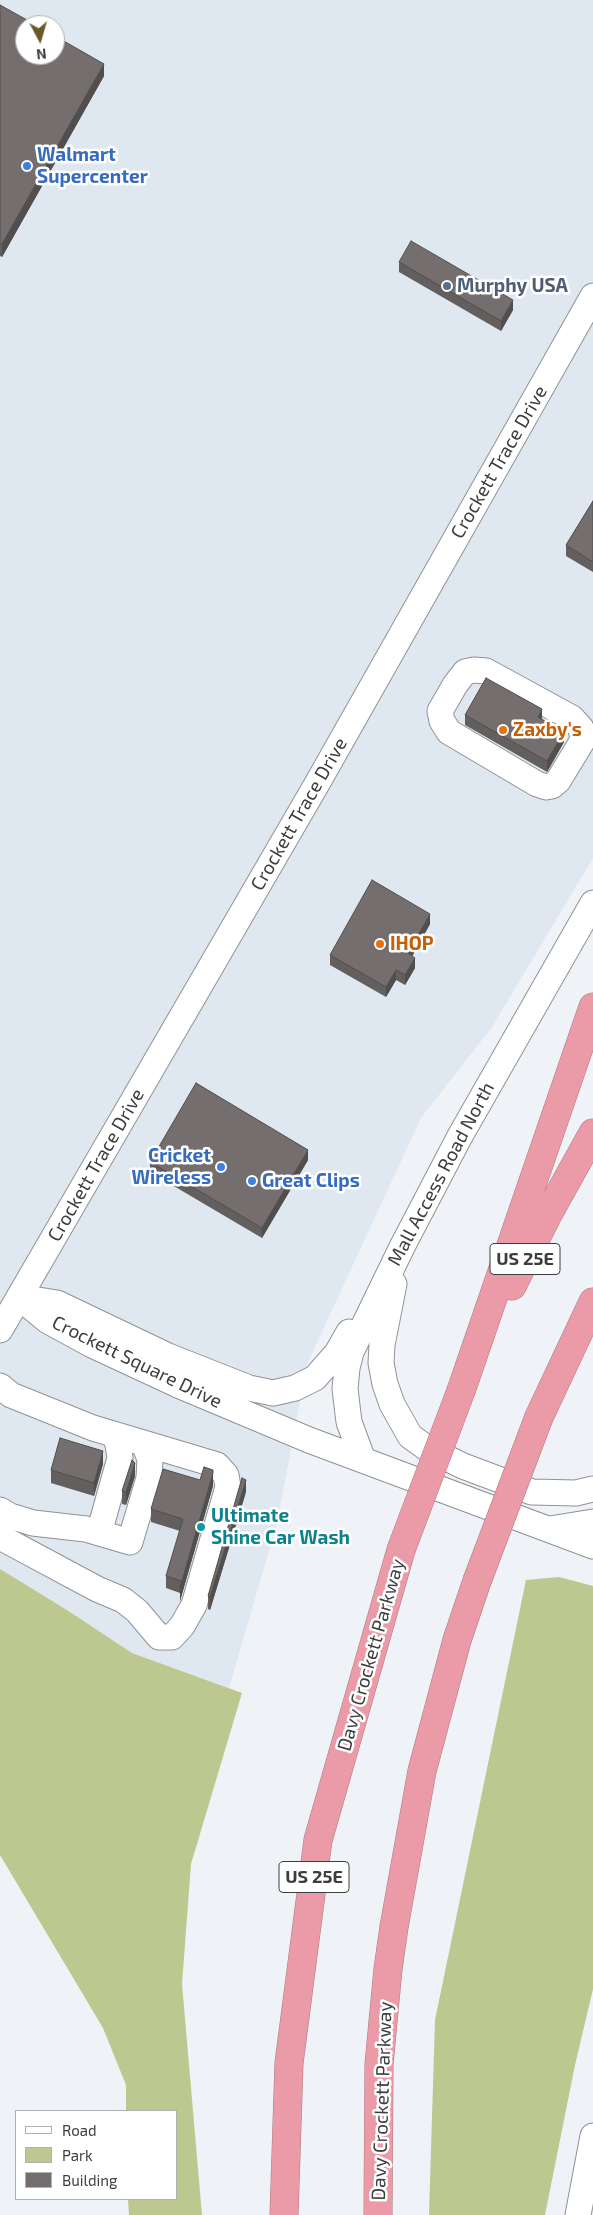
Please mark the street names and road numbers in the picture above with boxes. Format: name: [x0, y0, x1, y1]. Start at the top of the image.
street label: Crockett Trace Drive: [446, 382, 552, 542]
street label: Crockett Trace Drive: [246, 734, 352, 894]
street label: Mall Access Road North: [383, 1078, 499, 1270]
street label: Crockett Trace Drive: [43, 1085, 149, 1245]
road number: US 25E: [490, 1244, 560, 1274]
street label: Crockett Square Drive: [48, 1311, 226, 1413]
street label: Davy Crockett Parkway: [333, 1556, 409, 1754]
road number: US 25E: [279, 1861, 349, 1892]
street label: Davy Crockett Parkway: [367, 2001, 397, 2201]

